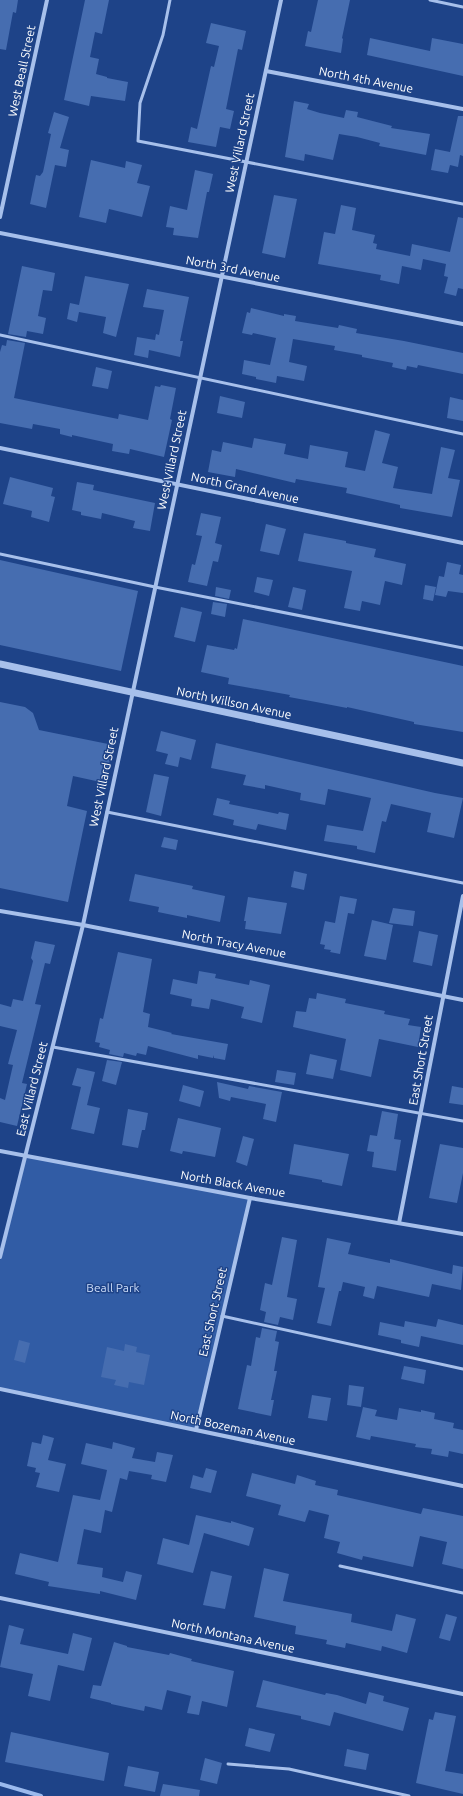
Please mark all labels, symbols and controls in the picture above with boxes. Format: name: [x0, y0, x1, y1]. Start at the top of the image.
street label: West Beall Street: [5, 24, 38, 118]
street label: North 4th Avenue: [318, 64, 414, 95]
street label: West Villard Street: [223, 92, 256, 194]
street label: North 3rd Avenue: [185, 253, 281, 284]
street label: West Villard Street: [155, 409, 188, 511]
street label: North Grand Avenue: [190, 470, 300, 505]
street label: North Willson Avenue: [175, 684, 293, 721]
street label: West Villard Street: [87, 726, 120, 828]
street label: North Tracy Avenue: [181, 927, 287, 960]
street label: East Short Street: [406, 1014, 435, 1106]
street label: East Villard Street: [14, 1040, 50, 1137]
street label: North Black Avenue: [180, 1168, 287, 1199]
street label: East Short Street: [196, 1266, 229, 1358]
park label: Beall Park: [86, 1281, 140, 1294]
street label: North Bozeman Avenue: [169, 1408, 297, 1447]
street label: North Montana Avenue: [170, 1616, 296, 1655]

